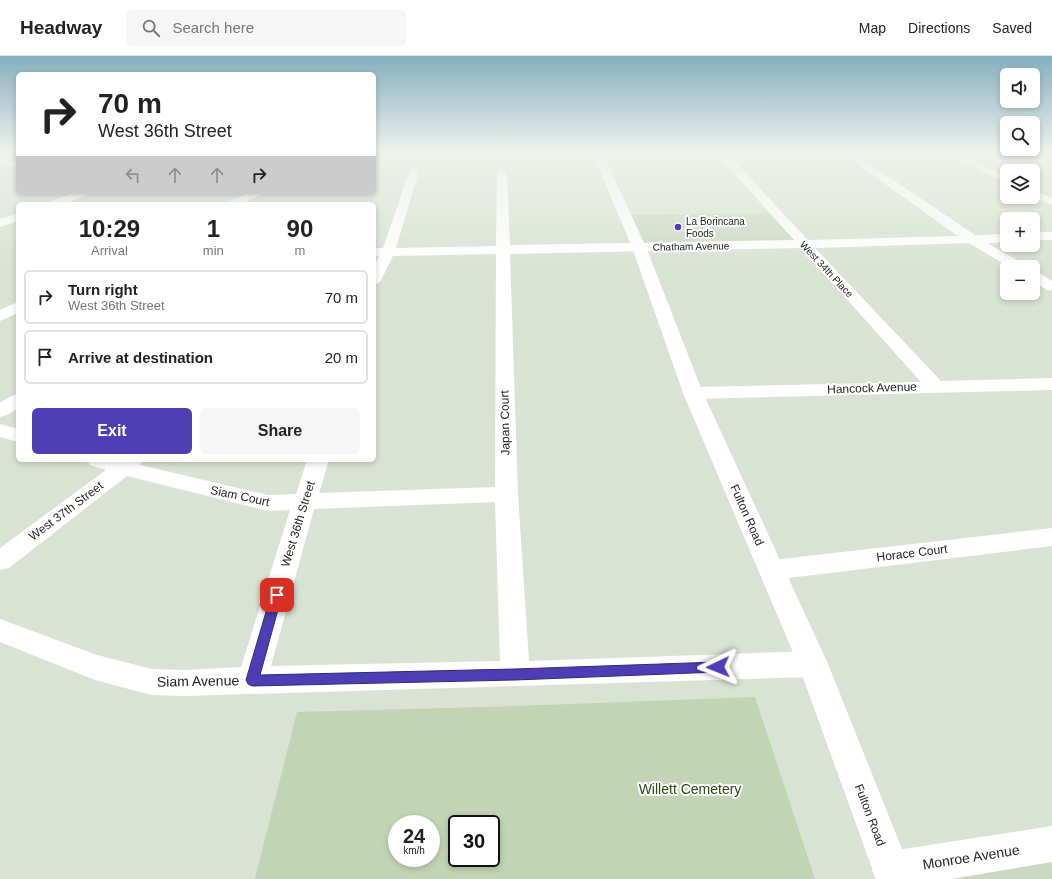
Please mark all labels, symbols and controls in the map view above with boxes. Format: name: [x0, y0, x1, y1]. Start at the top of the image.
search box: [126, 10, 406, 46]
text: Headway: [20, 17, 102, 38]
icon: search: [140, 17, 162, 39]
text: Search here: [172, 19, 254, 36]
text: Map: [859, 20, 886, 36]
text: Directions: [908, 20, 970, 36]
text: Saved: [992, 20, 1032, 36]
map controls: [1000, 68, 1040, 300]
button: sound: [1000, 68, 1040, 108]
icon: right: [32, 88, 84, 140]
text: 70 m: [98, 88, 162, 119]
button: search: [1000, 116, 1040, 156]
text: West 36th Street: [98, 121, 232, 141]
icon: left: [122, 164, 144, 186]
icon: ahead: [164, 164, 186, 186]
icon: ahead: [206, 164, 228, 186]
icon: right: [248, 164, 270, 186]
button: layers: [1000, 164, 1040, 204]
button: +: [1000, 212, 1040, 252]
text: 10:29: [79, 215, 140, 242]
text: 1: [207, 215, 220, 242]
text: 90: [287, 215, 313, 242]
place label: La Borincana Foods: [686, 216, 745, 239]
marker: La Borincana Foods: [673, 222, 683, 232]
street label: West 34th Place: [798, 239, 856, 300]
street label: Chatham Avenue: [653, 240, 730, 253]
text: Arrival: [91, 243, 128, 258]
text: min: [203, 243, 224, 258]
text: m: [294, 243, 305, 258]
button: −: [1000, 260, 1040, 300]
text: Turn right: [68, 281, 138, 298]
icon: right: [34, 286, 56, 308]
text: 70 m: [325, 289, 358, 306]
text: West 36th Street: [68, 298, 165, 313]
icon: arrive: [34, 346, 56, 368]
text: Arrive at destination: [68, 349, 213, 366]
text: 20 m: [325, 349, 358, 366]
street label: Hancock Avenue: [827, 379, 917, 397]
street label: Japan Court: [497, 390, 513, 456]
button: Exit: [32, 408, 192, 454]
button: Share: [200, 408, 360, 454]
street label: West 37th Street: [26, 478, 106, 543]
street label: West 36th Street: [278, 479, 318, 569]
street label: Fulton Road: [727, 482, 767, 548]
street label: Siam Court: [209, 483, 271, 509]
street label: Horace Court: [876, 542, 949, 564]
pin: [260, 578, 294, 612]
icon: arrive: [266, 584, 288, 606]
position arrow: [697, 646, 739, 688]
street label: Siam Avenue: [157, 672, 239, 690]
park label: Willett Cemetery: [639, 781, 741, 797]
street label: Fulton Road: [852, 782, 888, 848]
speed limit sign: 30: [448, 815, 500, 867]
text: 24: [403, 825, 425, 847]
street label: Monroe Avenue: [921, 841, 1021, 873]
text: km/h: [403, 845, 425, 856]

